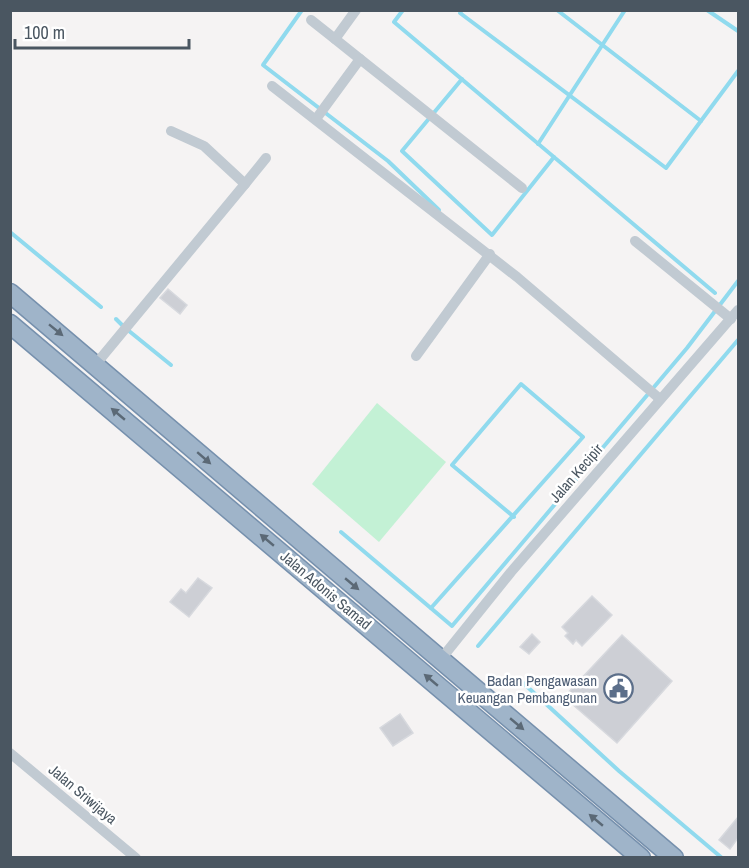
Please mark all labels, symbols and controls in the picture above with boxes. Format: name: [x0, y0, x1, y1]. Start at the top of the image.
scale bar: [15, 12, 189, 50]
text: 100 m: [24, 20, 65, 45]
one-way arrow: [48, 324, 64, 337]
one-way arrow: [111, 408, 126, 421]
street label: Jalan Kecipir: [545, 439, 607, 507]
one-way arrow: [196, 451, 212, 464]
one-way arrow: [259, 533, 275, 546]
street label: Jalan Adonis Samad: [276, 546, 376, 634]
one-way arrow: [344, 577, 359, 590]
place label: Badan Pengawasan Keuangan Pembangunan: [457, 670, 597, 708]
one-way arrow: [423, 673, 439, 686]
public building icon: Badan Pengawasan Keuangan Pembangunan: [602, 673, 634, 705]
one-way arrow: [509, 717, 525, 730]
street label: Jalan Sriwijaya: [44, 759, 122, 829]
one-way arrow: [588, 813, 604, 826]

